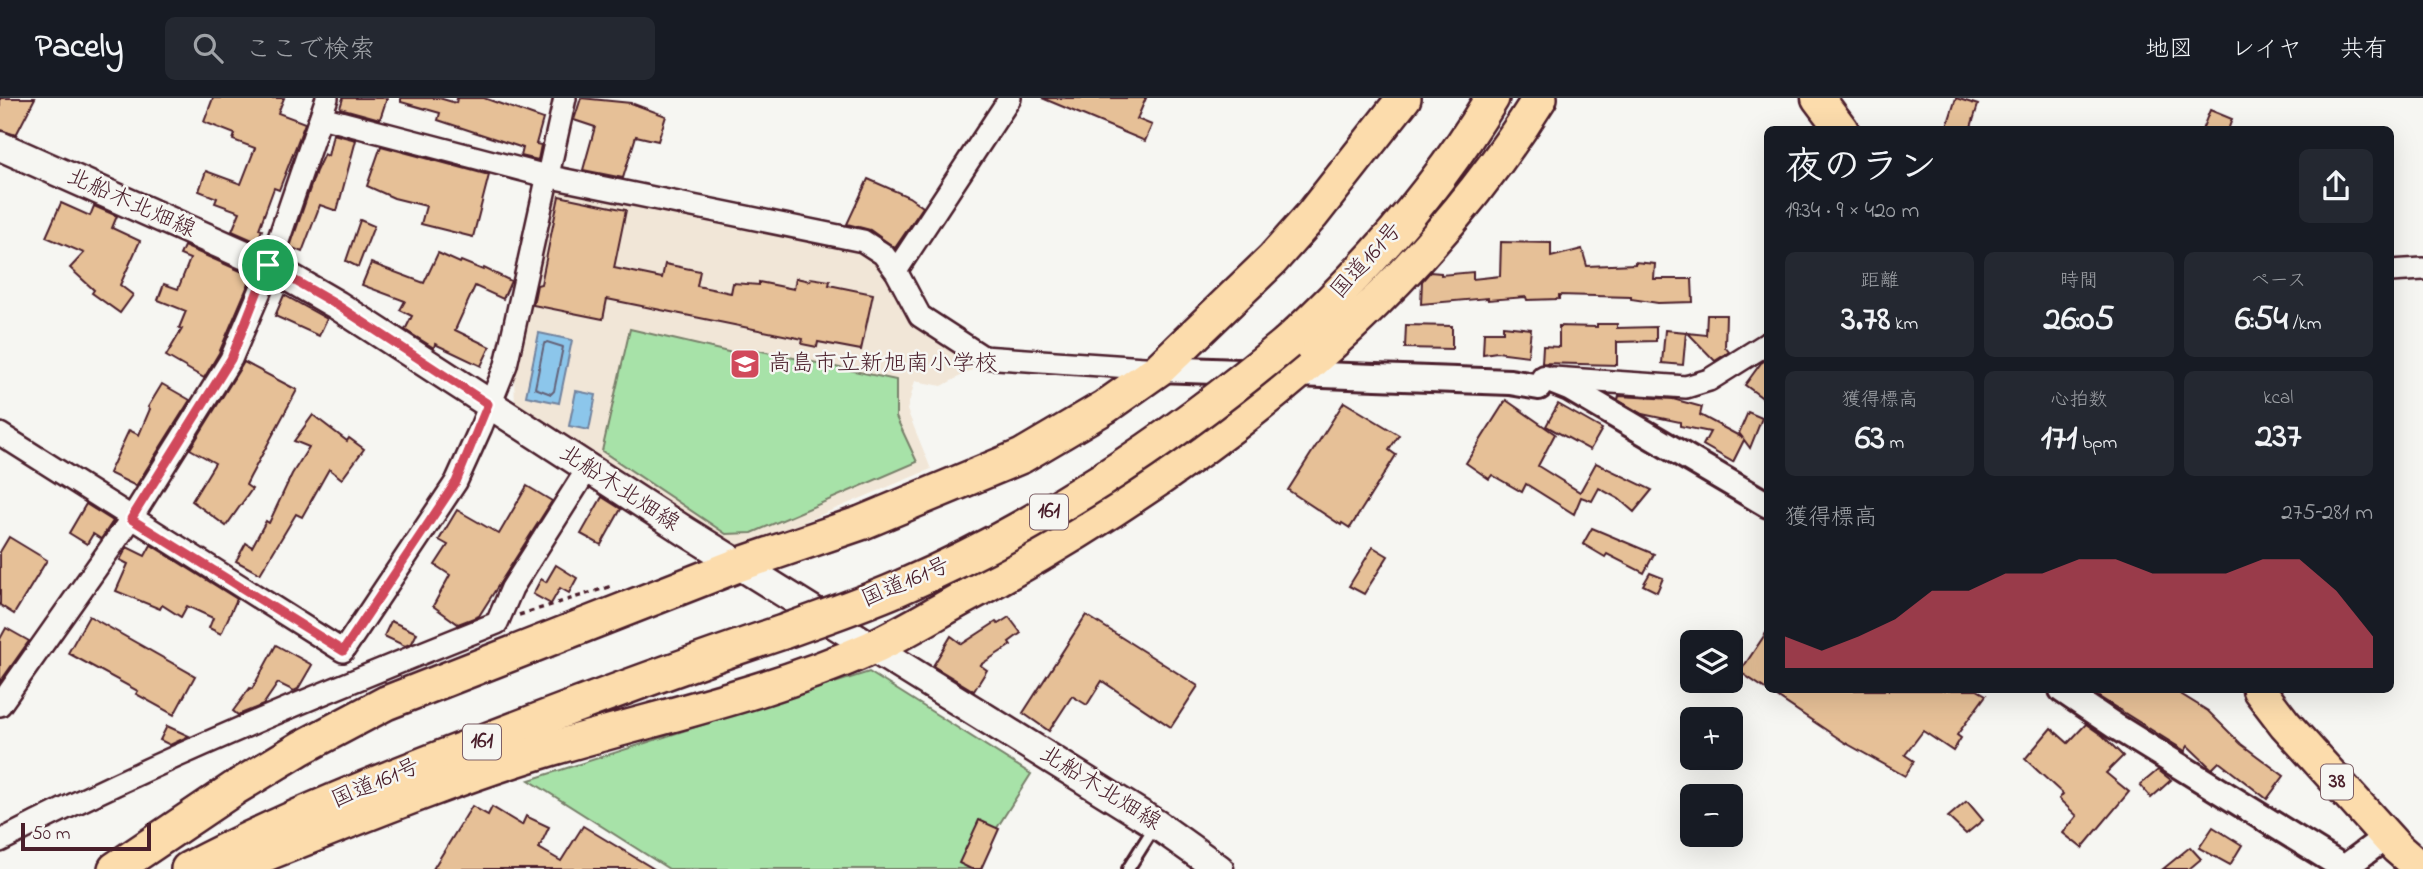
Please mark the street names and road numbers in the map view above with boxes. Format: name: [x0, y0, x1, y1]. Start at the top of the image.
street label: 北船木北畑線: [61, 161, 201, 247]
street label: 国道161号: [1323, 215, 1411, 307]
street label: 北船木北畑線: [552, 438, 686, 540]
road number: 161: [1030, 494, 1068, 530]
street label: 国道161号: [856, 549, 956, 617]
road number: 161: [463, 724, 501, 760]
street label: 北船木北畑線: [1033, 738, 1167, 840]
street label: 国道161号: [326, 750, 426, 818]
road number: 38: [2321, 764, 2353, 800]

